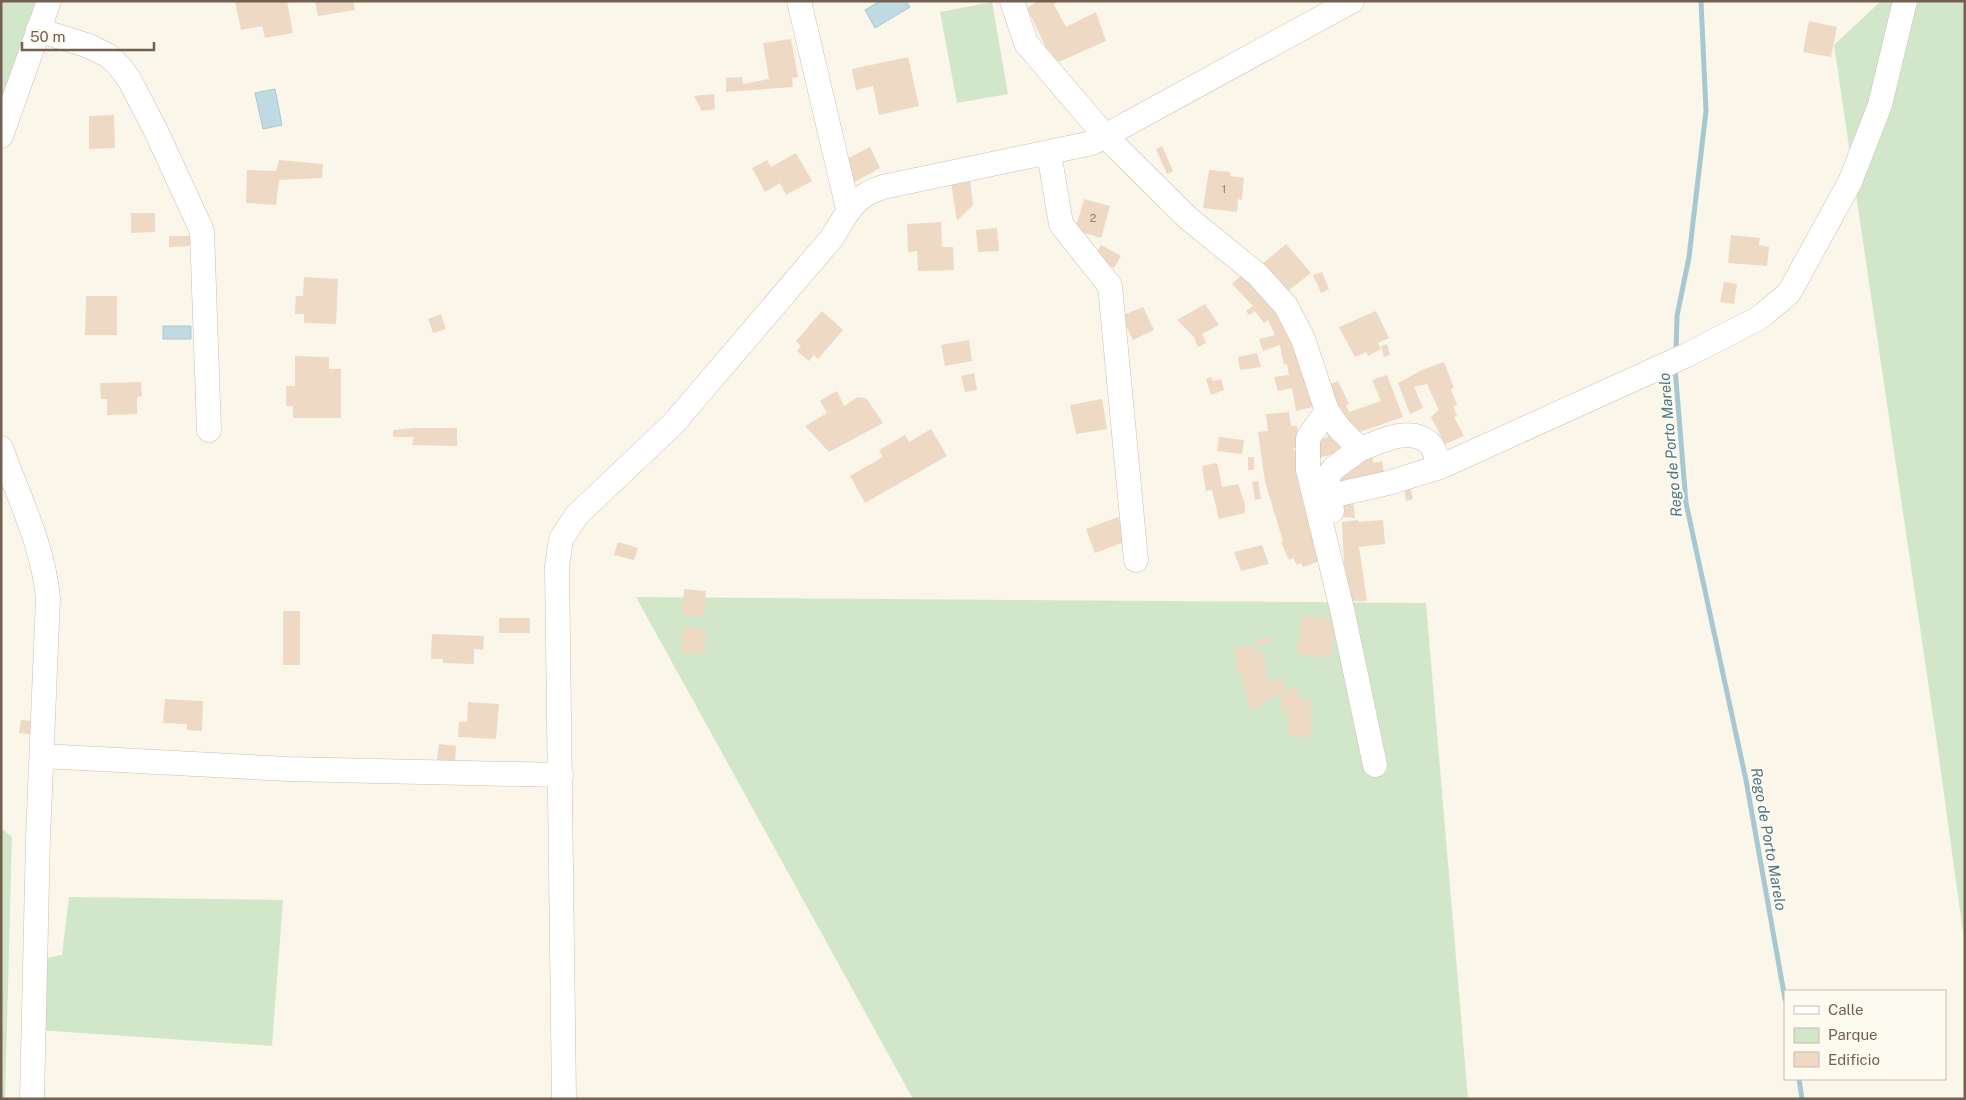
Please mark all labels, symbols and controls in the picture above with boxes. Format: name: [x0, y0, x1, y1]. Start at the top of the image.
scale bar: [22, 20, 155, 52]
text: 50 m: [30, 28, 65, 45]
house number: 1: [1222, 183, 1226, 195]
house number: 2: [1090, 212, 1097, 224]
water label: Rego de Porto Marelo: [1655, 372, 1685, 518]
water label: Rego de Porto Marelo: [1748, 766, 1790, 912]
legend: [1784, 990, 1946, 1080]
text: Calle: [1828, 1001, 1864, 1018]
text: Parque: [1828, 1026, 1878, 1043]
text: Edificio: [1828, 1051, 1880, 1068]

